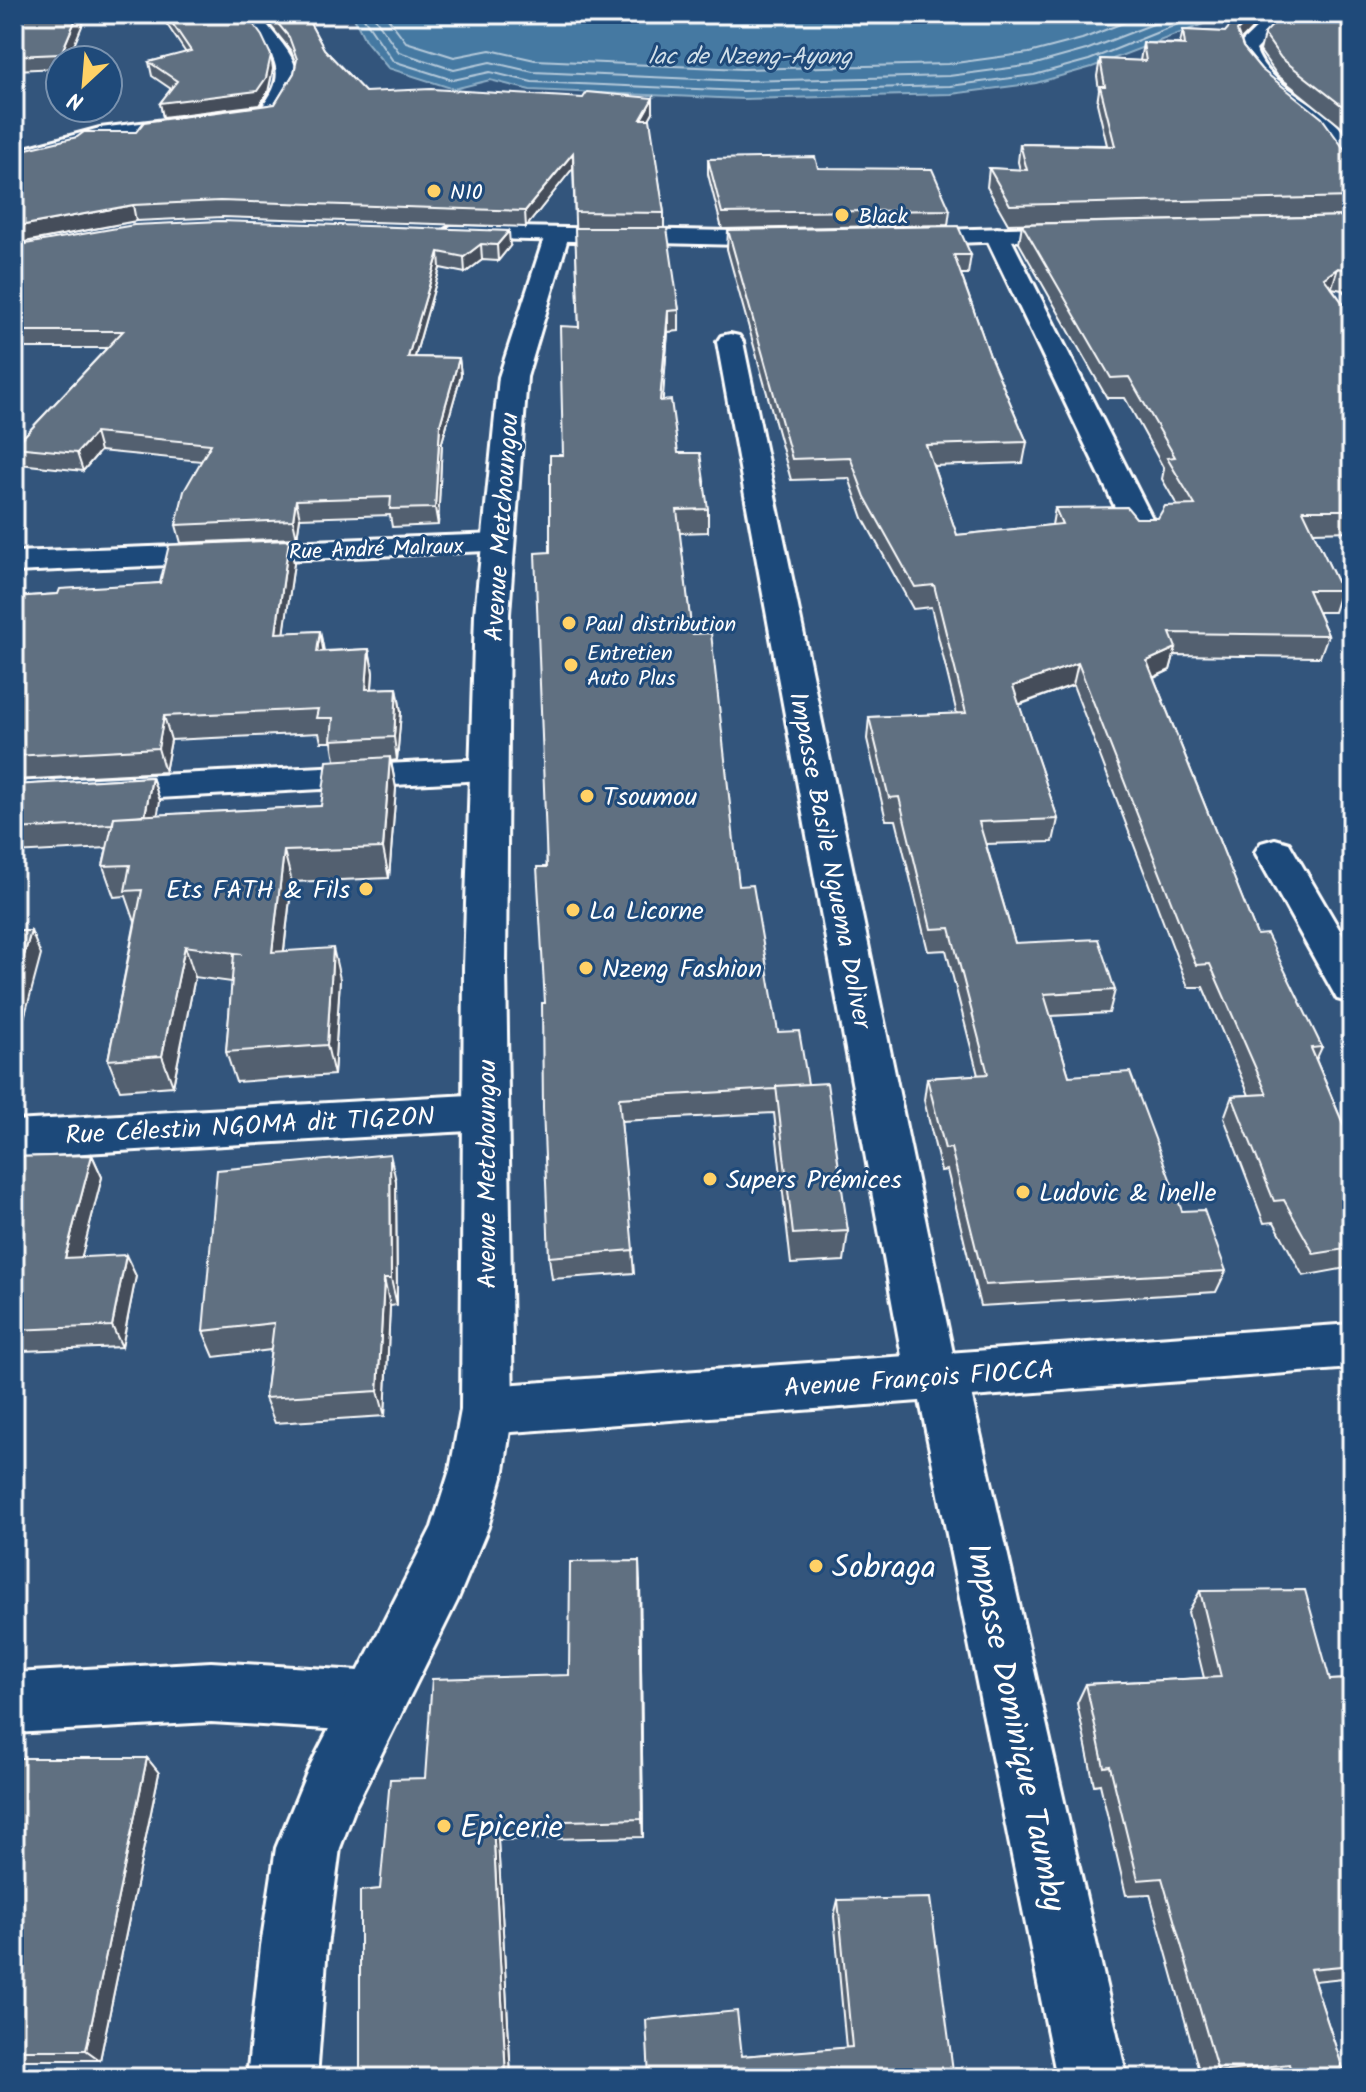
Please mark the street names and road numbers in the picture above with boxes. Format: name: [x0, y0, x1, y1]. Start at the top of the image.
street label: Avenue Metchoungou: [474, 411, 532, 643]
street label: Rue André Malraux: [288, 530, 465, 571]
street label: Impasse Basile Nguema Doliver: [776, 689, 883, 1034]
street label: Avenue Metchoungou: [467, 1059, 509, 1289]
street label: Rue Célestin NGOMA dit TIGZON: [64, 1096, 436, 1158]
street label: Avenue François FIOCCA: [783, 1350, 1056, 1410]
street label: Impasse Dominique Taumby: [951, 1538, 1079, 1918]

